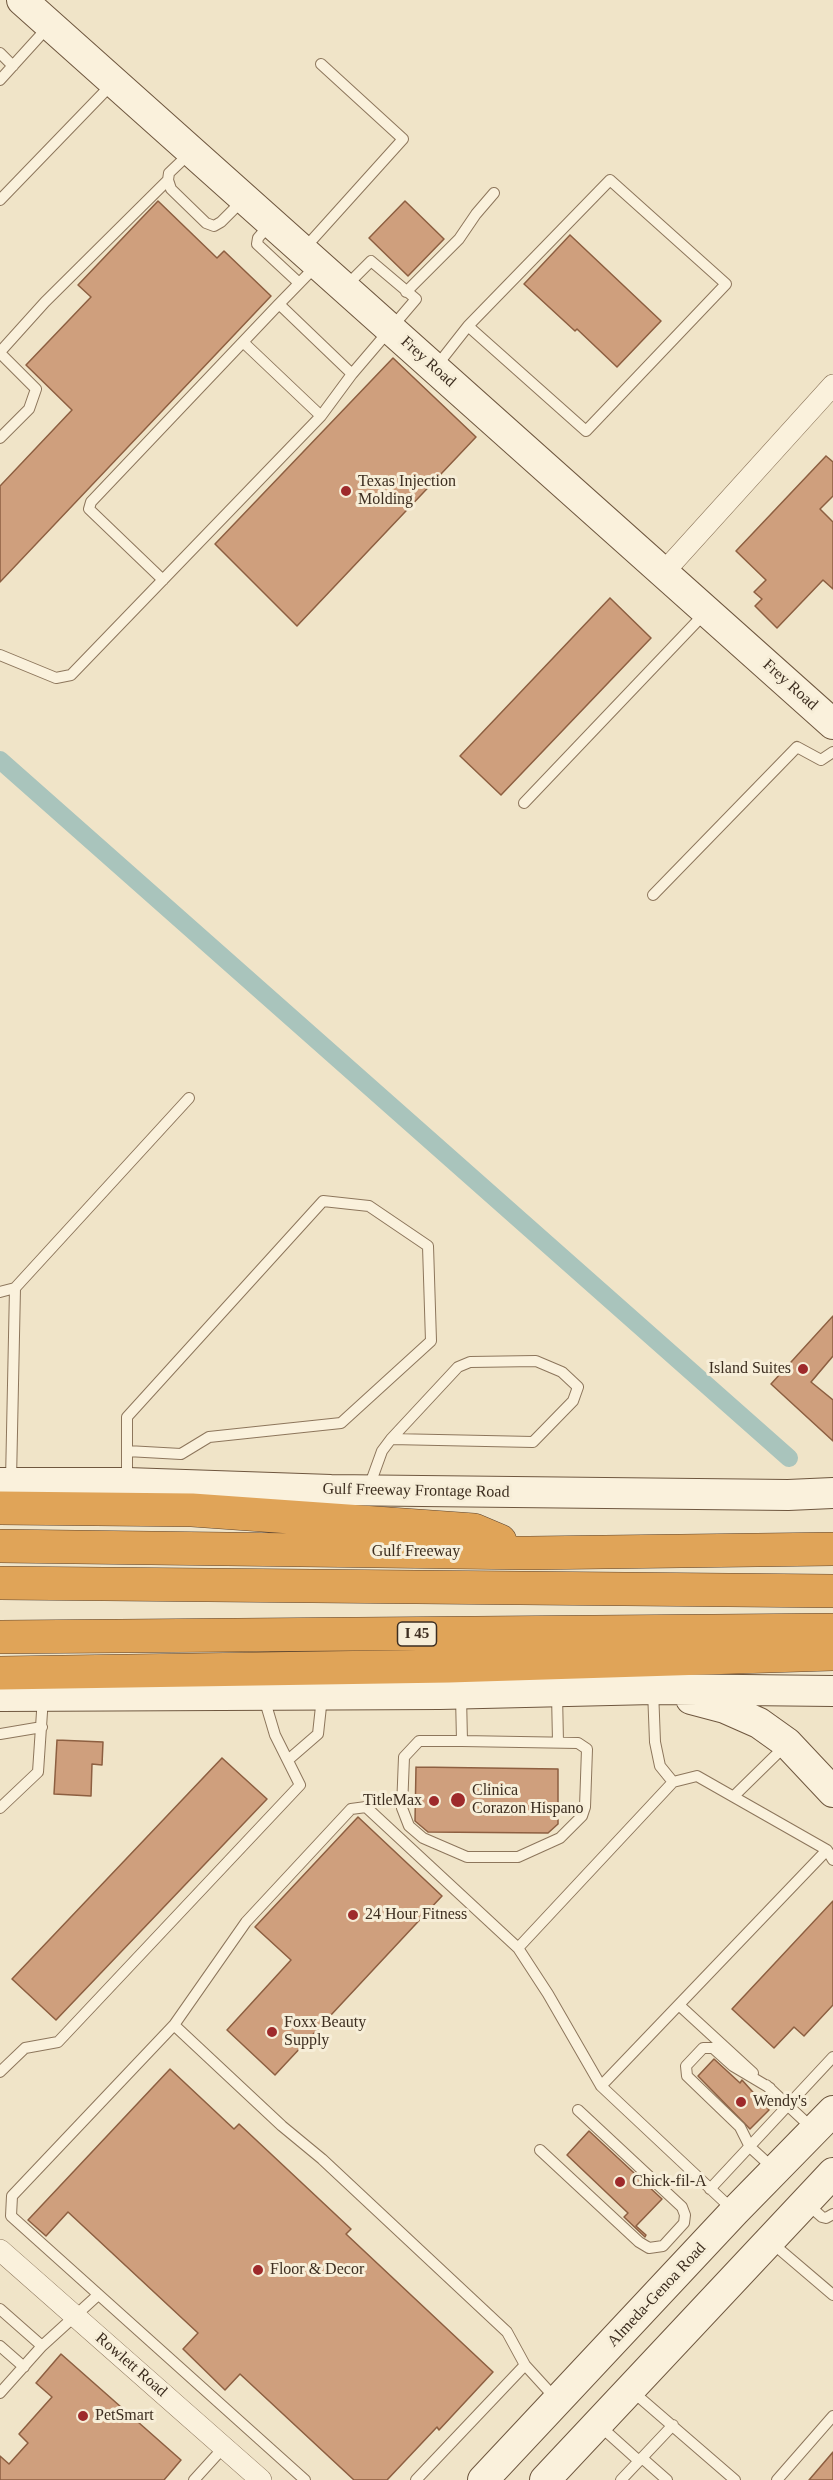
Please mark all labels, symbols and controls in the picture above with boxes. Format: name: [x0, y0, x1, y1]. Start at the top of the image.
street label: Frey Road: [397, 332, 459, 392]
place label: Texas Injection Molding: [358, 472, 456, 510]
marker: Texas Injection Molding: [339, 484, 353, 498]
street label: Frey Road: [759, 655, 821, 715]
place label: Island Suites: [709, 1359, 791, 1379]
marker: Island Suites: [796, 1362, 810, 1376]
street label: Gulf Freeway Frontage Road: [322, 1480, 510, 1502]
street label: Gulf Freeway: [372, 1542, 460, 1562]
road number: I 45: [398, 1622, 436, 1646]
place label: Clinica Corazon Hispano: [472, 1781, 584, 1819]
place label: TitleMax: [363, 1791, 422, 1811]
marker: Clinica Corazon Hispano: [449, 1791, 467, 1809]
marker: TitleMax: [427, 1794, 441, 1808]
place label: 24 Hour Fitness: [365, 1905, 467, 1925]
marker: 24 Hour Fitness: [346, 1908, 360, 1922]
place label: Foxx Beauty Supply: [284, 2013, 366, 2051]
marker: Foxx Beauty Supply: [265, 2025, 279, 2039]
place label: Wendy's: [753, 2092, 807, 2112]
marker: Wendy's: [734, 2095, 748, 2109]
place label: Chick-fil-A: [632, 2172, 707, 2192]
marker: Chick-fil-A: [613, 2175, 627, 2189]
street label: Almeda-Genoa Road: [604, 2239, 710, 2351]
place label: Floor & Decor: [270, 2260, 364, 2280]
marker: Floor & Decor: [251, 2263, 265, 2277]
street label: Rowlett Road: [91, 2329, 171, 2401]
place label: PetSmart: [95, 2406, 154, 2426]
marker: PetSmart: [76, 2409, 90, 2423]

